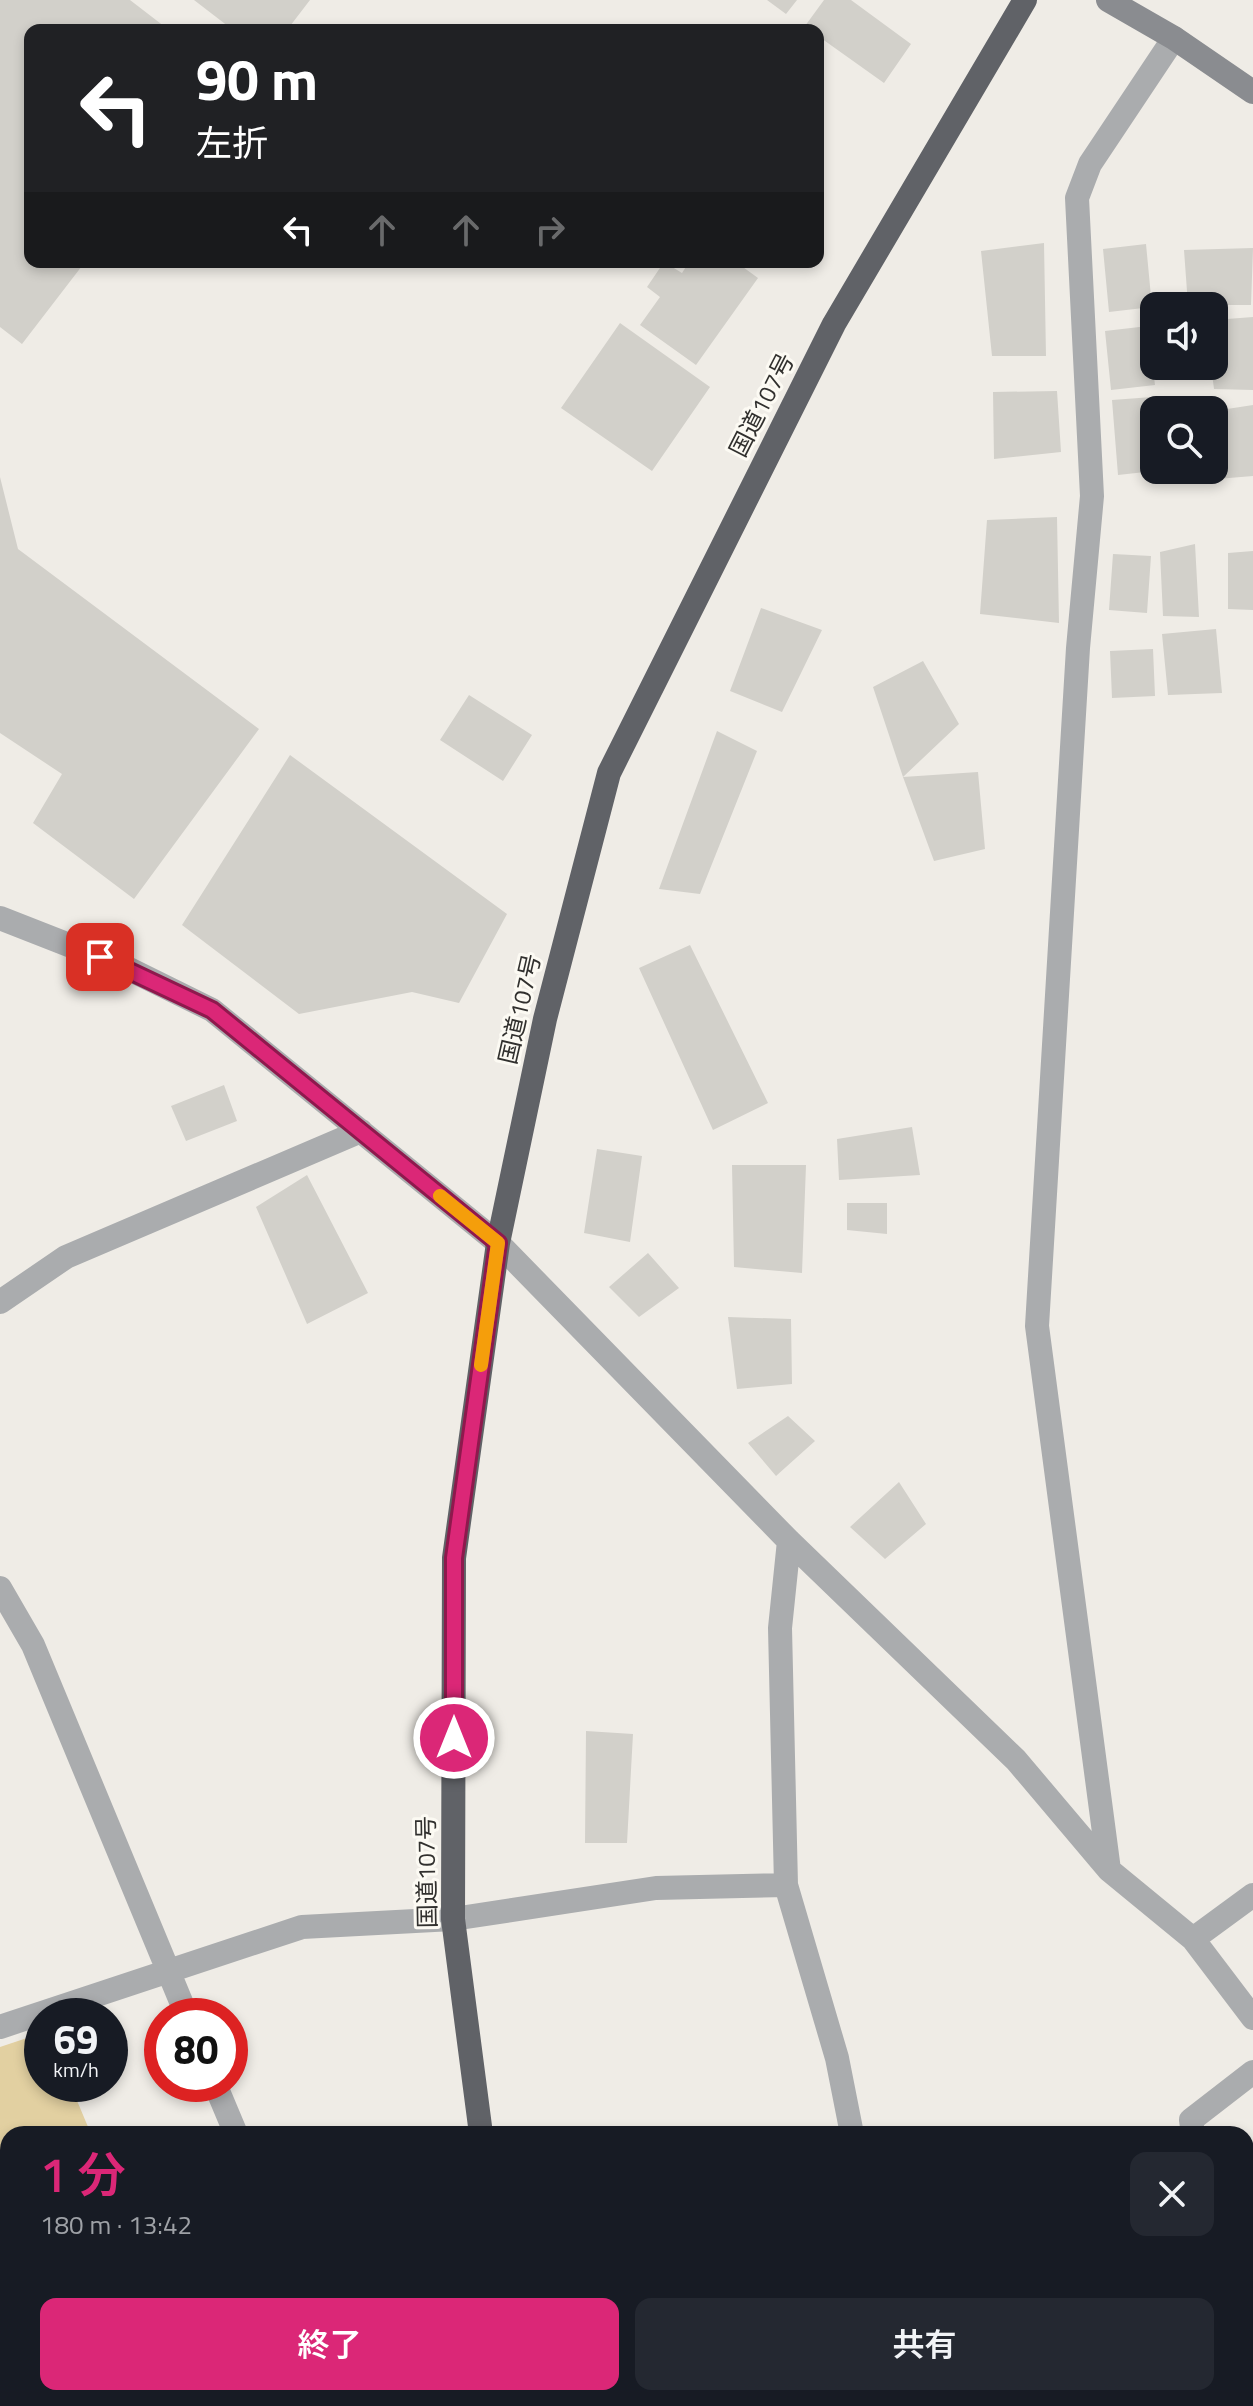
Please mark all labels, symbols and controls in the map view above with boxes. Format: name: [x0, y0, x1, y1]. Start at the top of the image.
text: 90 m: [196, 37, 318, 122]
icon: left: [64, 56, 168, 160]
text: 左折: [196, 115, 268, 170]
icon: left: [276, 208, 320, 252]
icon: ahead: [360, 208, 404, 252]
icon: ahead: [444, 208, 488, 252]
icon: right: [528, 208, 572, 252]
map controls: [1140, 292, 1228, 484]
button: sound: [1140, 292, 1228, 380]
street label: 国道107号: [720, 346, 803, 463]
button: search: [1140, 396, 1228, 484]
pin: [66, 923, 134, 991]
icon: arrive: [78, 935, 122, 979]
street label: 国道107号: [489, 950, 549, 1068]
position arrow: [412, 1696, 496, 1780]
street label: 国道107号: [407, 1816, 445, 1928]
speed limit sign: 80: [144, 1998, 248, 2102]
text: 69: [54, 2009, 98, 2070]
text: km/h: [53, 2054, 99, 2085]
text: 1 分: [40, 2138, 125, 2211]
button: close: [1130, 2152, 1214, 2236]
text: 180 m · 13:42: [40, 2205, 192, 2244]
button: 終了: [40, 2298, 619, 2390]
button: 共有: [635, 2298, 1214, 2390]

